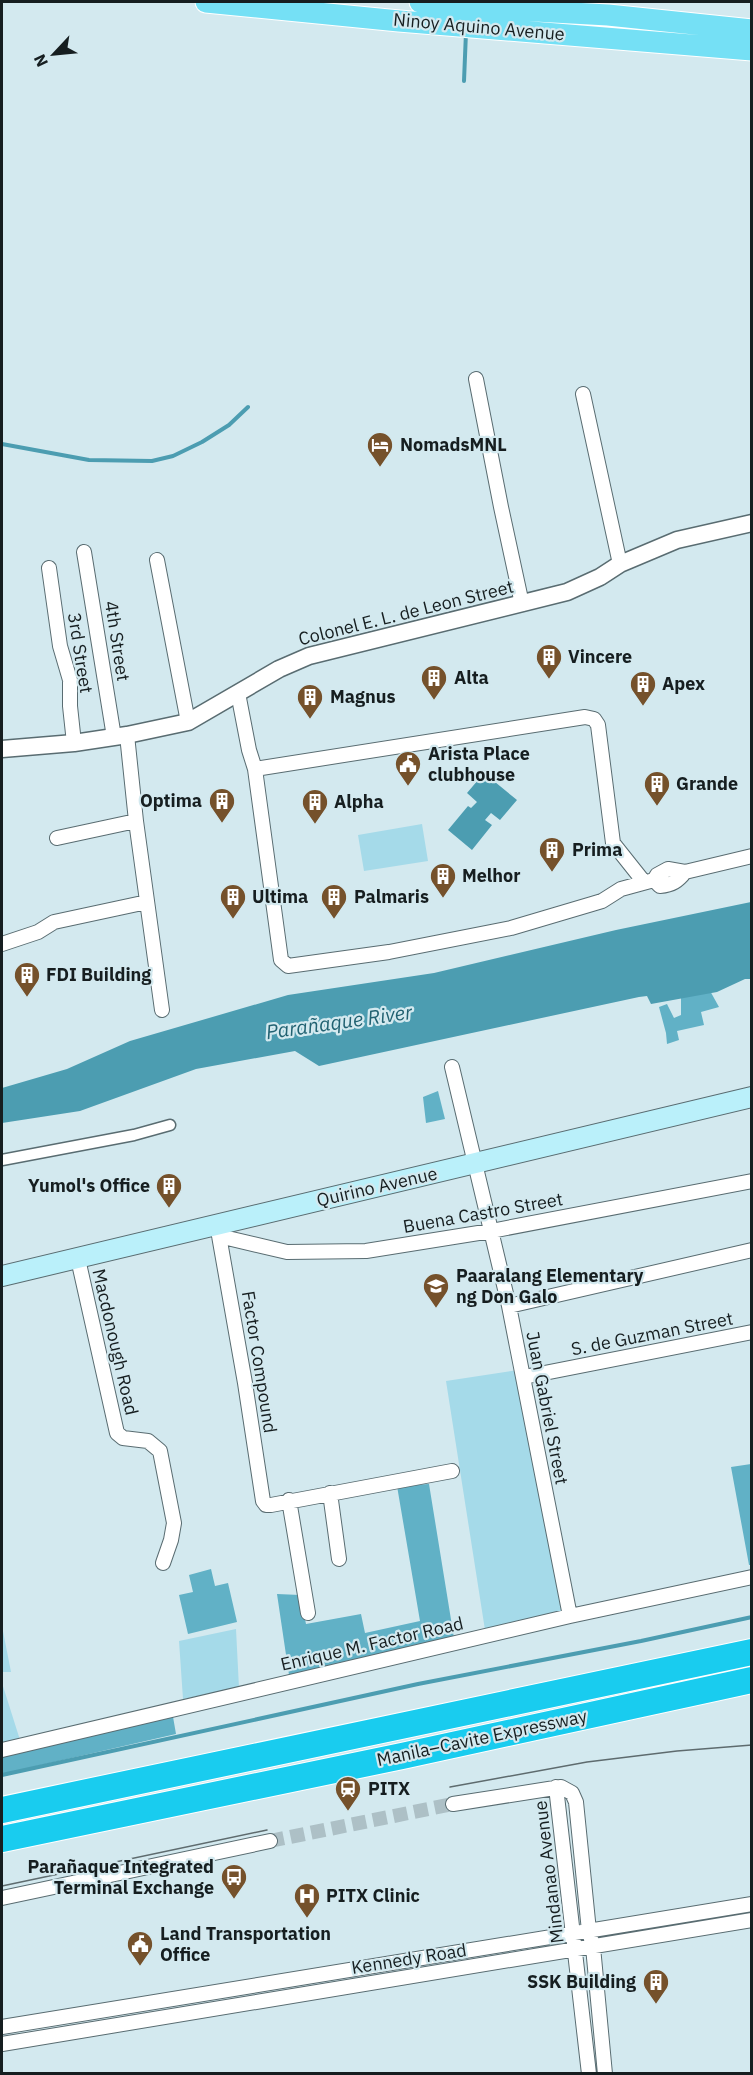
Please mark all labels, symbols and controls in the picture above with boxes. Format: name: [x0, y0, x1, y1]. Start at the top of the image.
street label: Ninoy Aquino Avenue: [392, 8, 566, 45]
north arrow: [24, 24, 84, 84]
text: N: [29, 51, 52, 70]
hotel icon: NomadsMNL: [365, 430, 395, 468]
place label: NomadsMNL: [400, 433, 507, 456]
street label: Colonel E. L. de Leon Street: [296, 575, 516, 650]
street label: 4th Street: [100, 599, 135, 683]
street label: 3rd Street: [63, 611, 98, 695]
building icon: Vincere: [534, 642, 564, 680]
place label: Vincere: [568, 645, 632, 668]
building icon: Alta: [419, 663, 449, 701]
place label: Alta: [454, 666, 489, 689]
building icon: Apex: [628, 669, 658, 707]
place label: Apex: [662, 672, 705, 695]
building icon: Magnus: [295, 682, 325, 720]
place label: Magnus: [330, 685, 395, 708]
place label: Arista Place clubhouse: [428, 742, 530, 786]
public building icon: Arista Place clubhouse: [393, 749, 423, 787]
building icon: Grande: [642, 769, 672, 807]
place label: Grande: [676, 772, 738, 795]
building icon: Optima: [207, 786, 237, 824]
building icon: Alpha: [300, 787, 330, 825]
place label: Optima: [140, 789, 202, 812]
place label: Alpha: [334, 790, 384, 813]
building icon: Prima: [537, 835, 567, 873]
place label: Prima: [572, 838, 622, 861]
building icon: Melhor: [428, 861, 458, 899]
place label: Melhor: [462, 864, 520, 887]
building icon: Ultima: [218, 882, 248, 920]
building icon: Palmaris: [319, 882, 349, 920]
place label: Ultima: [252, 885, 308, 908]
place label: Palmaris: [354, 885, 429, 908]
building icon: FDI Building: [12, 960, 42, 998]
place label: FDI Building: [46, 963, 151, 986]
water label: Parañaque River: [264, 998, 414, 1045]
street label: Quirino Avenue: [314, 1161, 440, 1212]
building icon: Yumol's Office: [154, 1171, 184, 1209]
place label: Yumol's Office: [28, 1174, 150, 1197]
street label: Buena Castro Street: [401, 1187, 565, 1238]
place label: Paaralang Elementary ng Don Galo: [456, 1264, 644, 1308]
street label: Macdonough Road: [87, 1266, 144, 1417]
school or university icon: Paaralang Elementary ng Don Galo: [421, 1271, 451, 1309]
street label: Factor Compound: [237, 1289, 282, 1435]
street label: S. de Guzman Street: [569, 1307, 735, 1360]
street label: Juan Gabriel Street: [521, 1329, 574, 1486]
street label: Enrique M. Factor Road: [278, 1611, 466, 1676]
street label: Manila–Cavite Expressway: [375, 1704, 589, 1771]
station icon: PITX: [333, 1774, 363, 1812]
place label: PITX: [368, 1777, 410, 1800]
street label: Mindanao Avenue: [528, 1799, 569, 1945]
place label: Parañaque Integrated Terminal Exchange: [28, 1855, 214, 1899]
bus stop icon: Parañaque Integrated Terminal Exchange: [219, 1862, 249, 1900]
hospital icon: PITX Clinic: [292, 1881, 322, 1919]
place label: PITX Clinic: [326, 1884, 420, 1907]
place label: Land Transportation Office: [160, 1922, 331, 1966]
public building icon: Land Transportation Office: [125, 1929, 155, 1967]
street label: Kennedy Road: [350, 1938, 468, 1979]
building icon: SSK Building: [641, 1967, 671, 2005]
place label: SSK Building: [527, 1970, 636, 1993]

